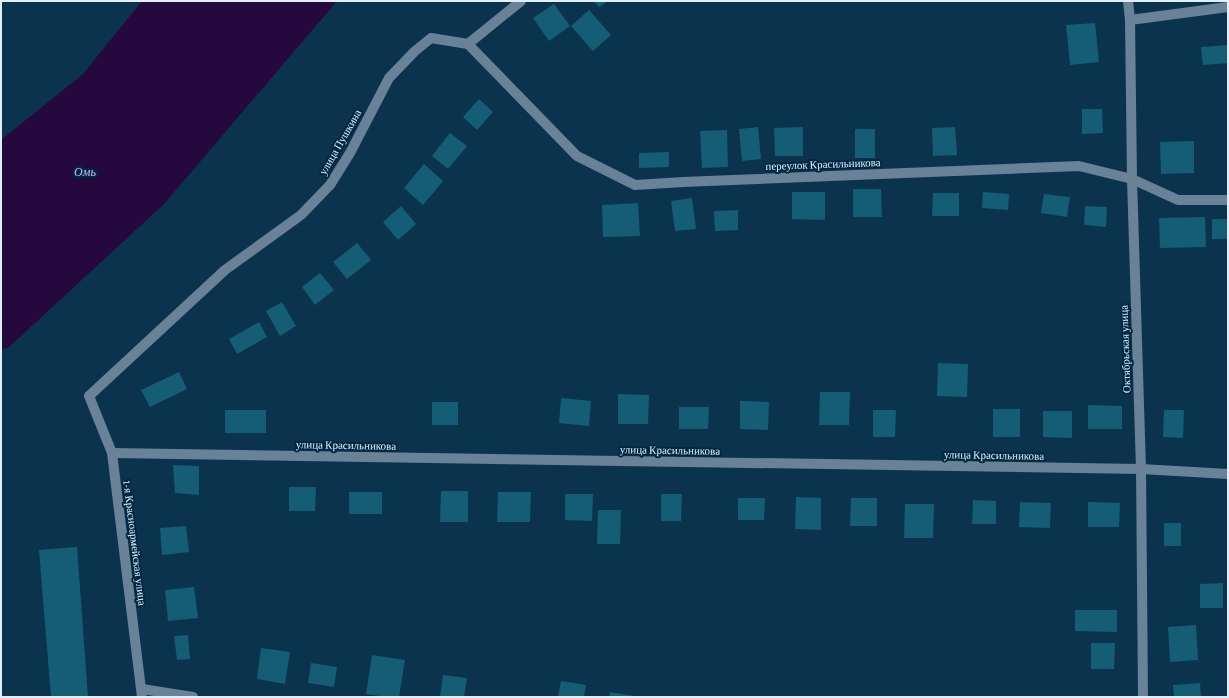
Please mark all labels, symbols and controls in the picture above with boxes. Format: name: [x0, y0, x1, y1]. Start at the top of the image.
street label: улица Пушкина: [317, 107, 364, 177]
street label: переулок Красильникова: [765, 156, 881, 172]
water label: Омь: [74, 165, 96, 179]
street label: Октябрьская улица: [1117, 305, 1133, 393]
street label: улица Красильникова: [296, 438, 396, 452]
street label: улица Красильникова: [620, 443, 720, 457]
street label: улица Красильникова: [944, 448, 1044, 462]
street label: 1-я Красноармейская улица: [121, 480, 149, 606]

